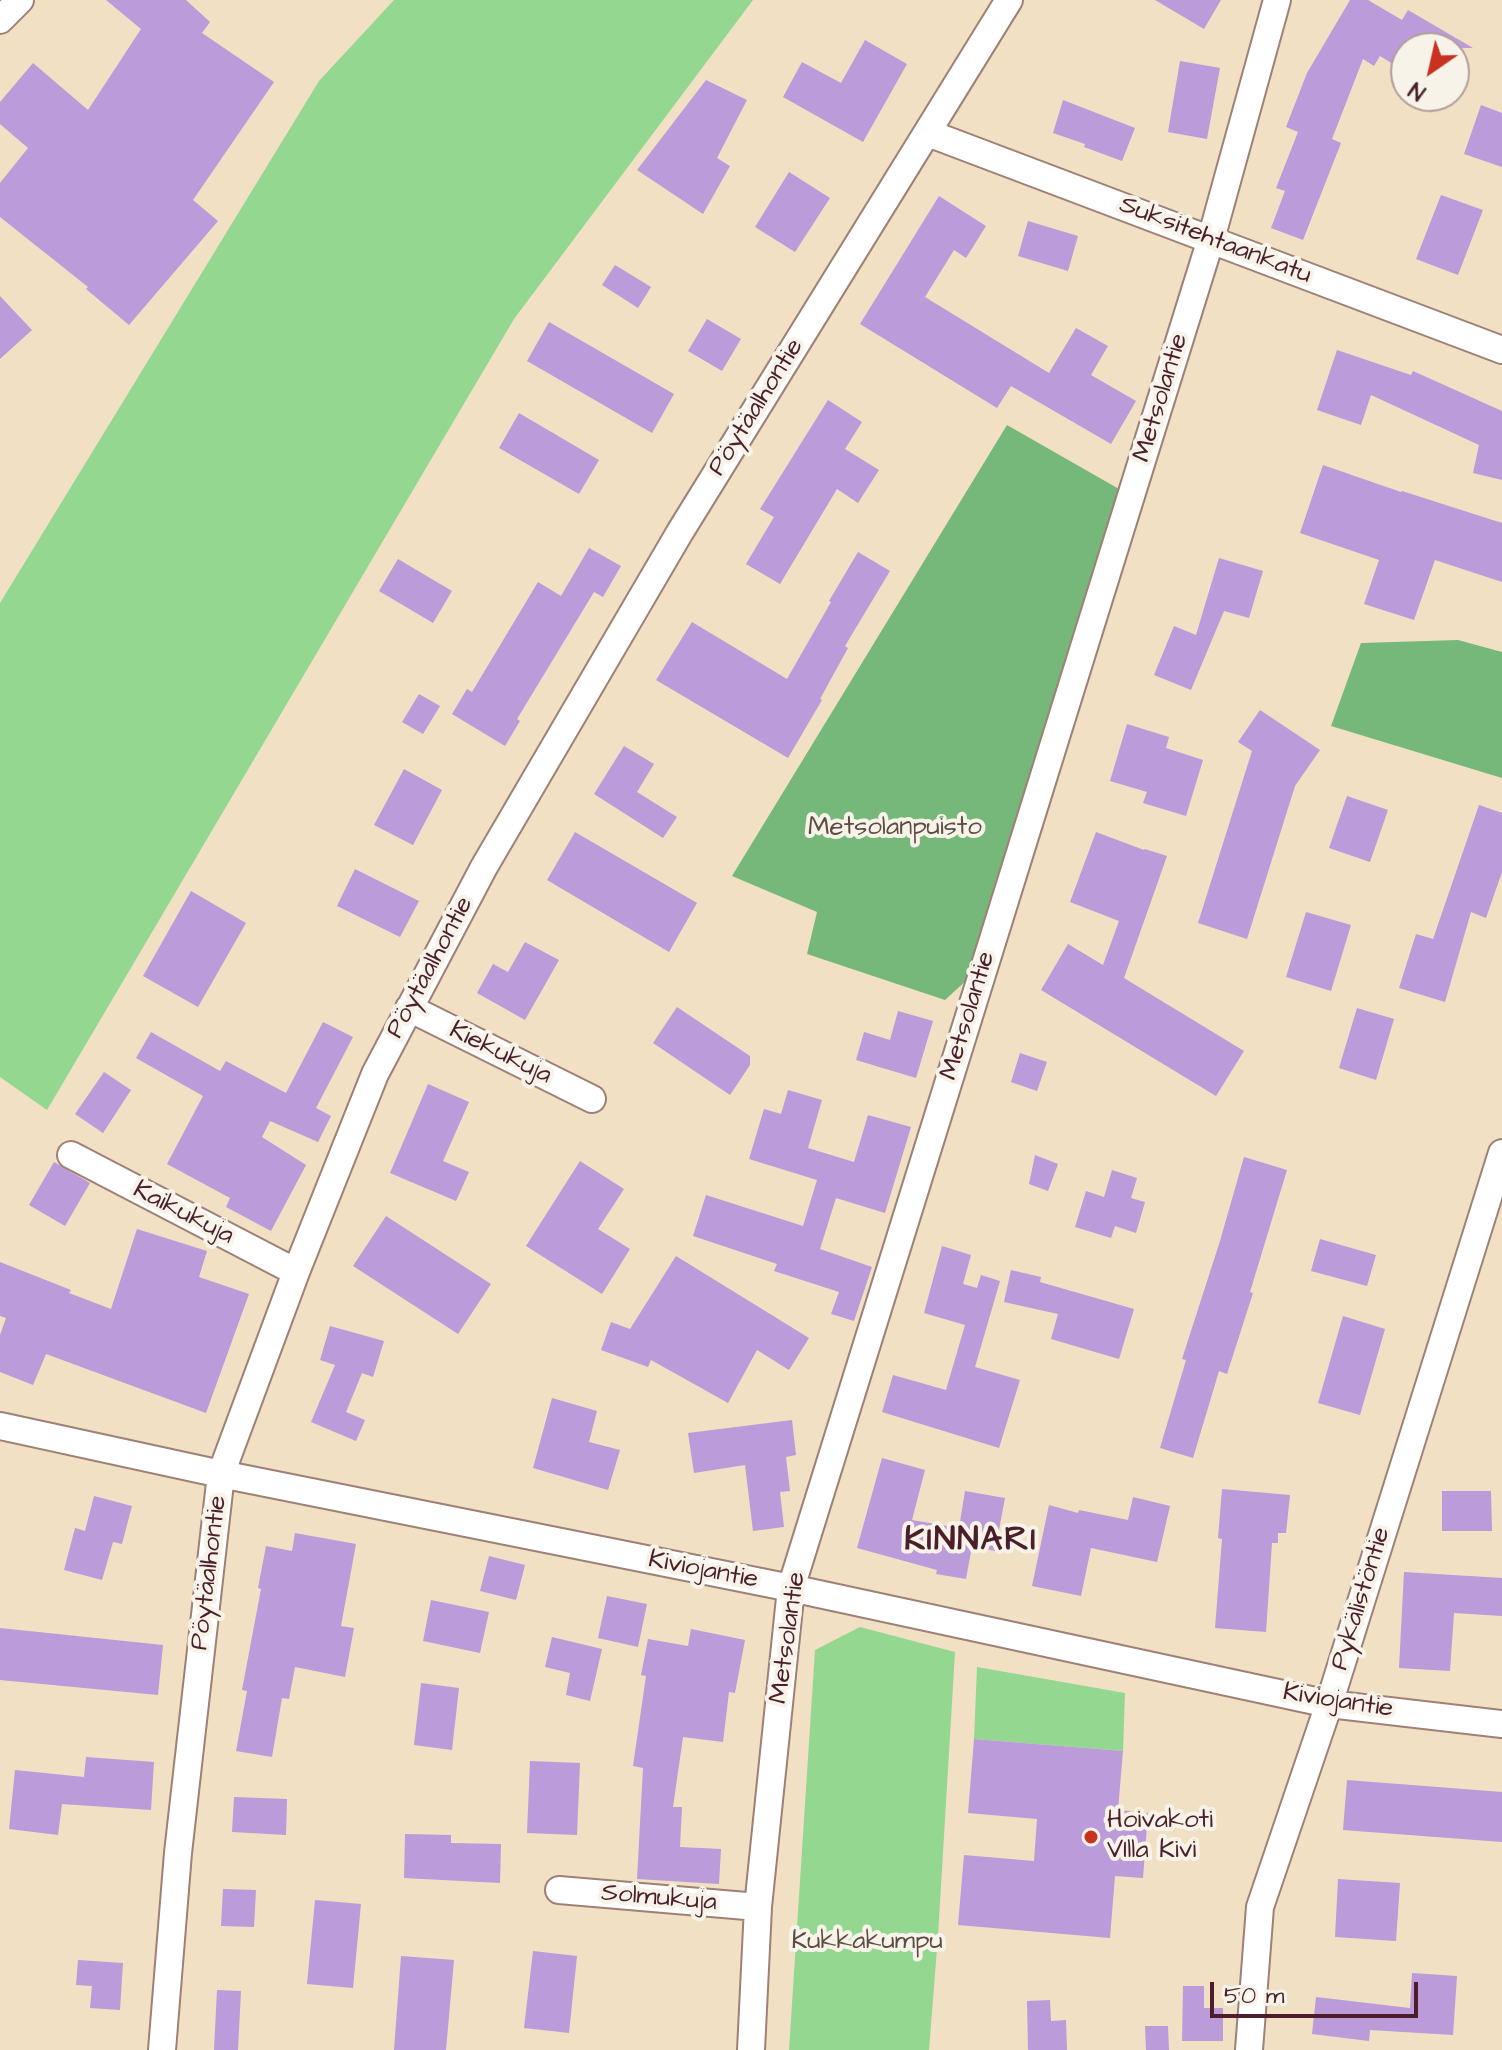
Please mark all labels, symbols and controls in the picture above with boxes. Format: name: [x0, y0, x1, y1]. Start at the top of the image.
north arrow: [1390, 32, 1470, 112]
text: N: [1403, 74, 1432, 107]
street label: Suksitehtaankatu: [1115, 190, 1315, 292]
street label: Metsolantie: [1128, 330, 1196, 466]
street label: Pöytäalhontie: [703, 334, 811, 482]
park label: Metsolanpuisto: [808, 813, 982, 845]
street label: Pöytäalhontie: [381, 892, 481, 1044]
street label: Metsolantie: [935, 948, 1003, 1084]
street label: Kiekukuja: [444, 1016, 556, 1092]
street label: Kaikukuja: [127, 1175, 239, 1253]
street label: Pöytäalhontie: [185, 1494, 235, 1652]
district label: KINNARI: [904, 1522, 1038, 1562]
street label: Pykälistöntie: [1325, 1524, 1399, 1674]
street label: Kiviojantie: [646, 1545, 760, 1597]
street label: Metsolantie: [764, 1570, 814, 1706]
street label: Kiviojantie: [1281, 1678, 1395, 1726]
place label: Hoivakoti VIlla Kivi: [1107, 1806, 1213, 1868]
marker: Hoivakoti VIlla Kivi: [1082, 1828, 1100, 1846]
street label: Solmukuja: [600, 1878, 718, 1920]
park label: Kukkakumpu: [791, 1927, 943, 1959]
scale bar: [1214, 1966, 1422, 2016]
text: 50 m: [1224, 1979, 1284, 2013]

